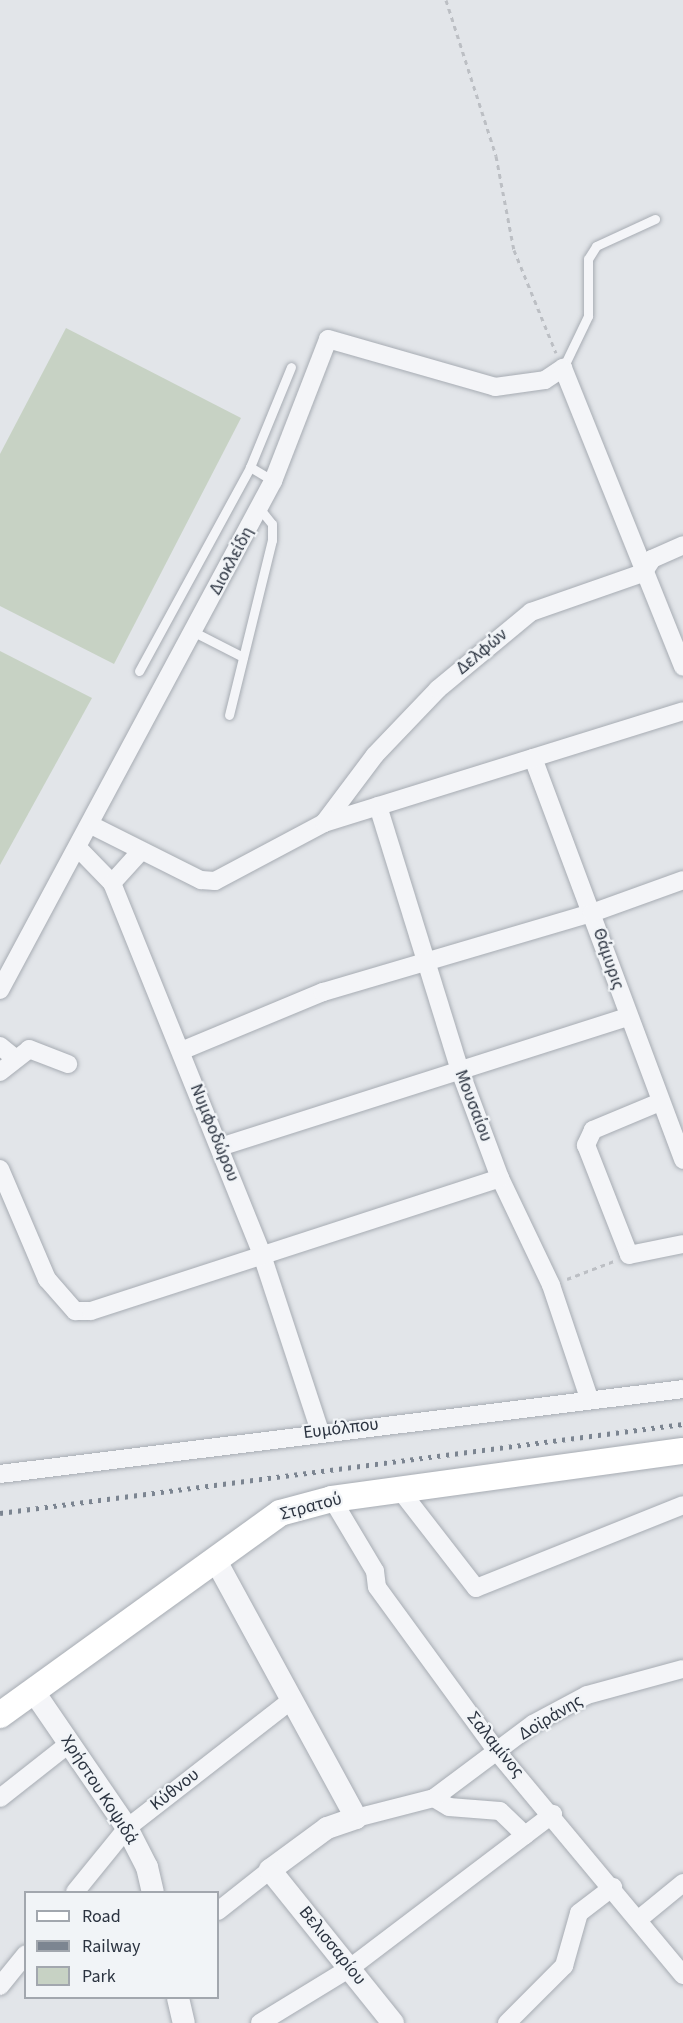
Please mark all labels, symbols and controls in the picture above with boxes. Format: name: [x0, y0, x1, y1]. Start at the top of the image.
street label: Διοκλείδη: [205, 523, 259, 599]
street label: Δελφών: [452, 624, 512, 680]
street label: Θάμυρις: [587, 925, 629, 993]
street label: Μουσαίου: [449, 1067, 497, 1145]
street label: Νυμφοδώρου: [185, 1081, 243, 1185]
street label: Ευμόλπου: [302, 1414, 380, 1444]
street label: Στρατού: [278, 1488, 344, 1526]
street label: Δοϊράνης: [515, 1691, 587, 1745]
street label: Σαλαμίνος: [462, 1708, 528, 1782]
street label: Χρήστου Κοψιδά: [56, 1731, 142, 1849]
street label: Κύθνου: [146, 1764, 204, 1816]
legend: [24, 1891, 219, 1999]
street label: Βελισσαρίου: [294, 1902, 370, 1990]
text: Road: [82, 1904, 121, 1929]
text: Railway: [82, 1934, 141, 1959]
text: Park: [82, 1964, 116, 1989]

